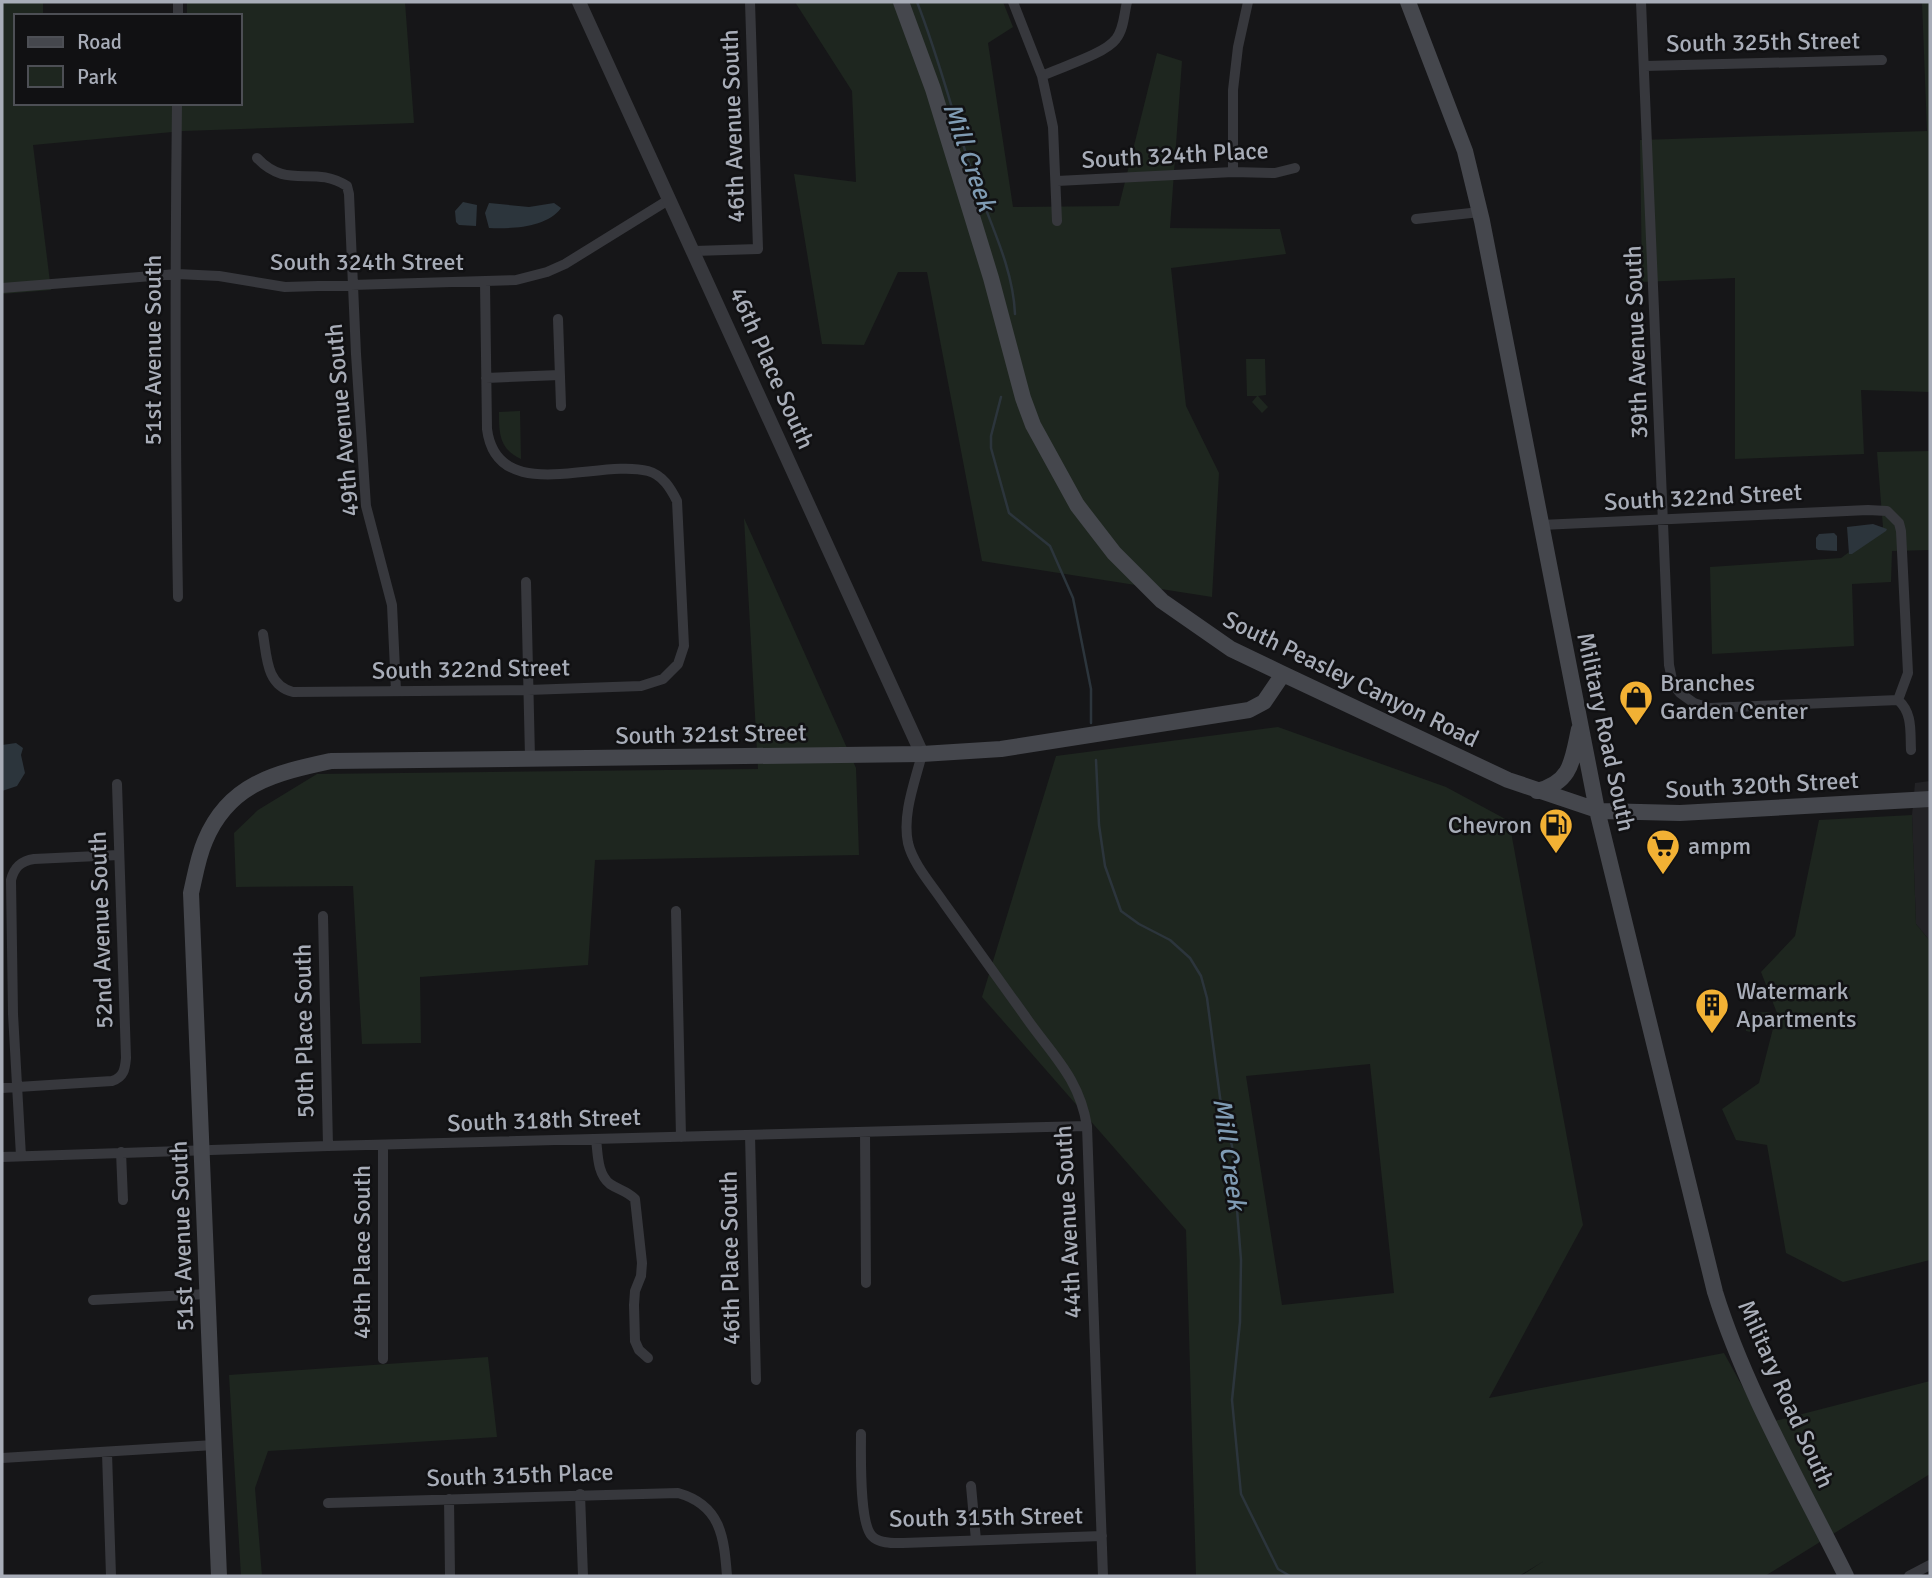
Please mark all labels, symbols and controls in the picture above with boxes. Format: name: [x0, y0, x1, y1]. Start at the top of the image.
legend: [14, 14, 242, 105]
street label: South 325th Street: [1666, 25, 1860, 59]
text: Road: [77, 29, 122, 55]
street label: 46th Avenue South: [715, 29, 751, 223]
text: Park: [77, 64, 118, 90]
water label: Mill Creek: [936, 99, 1003, 217]
street label: South 324th Place: [1081, 135, 1269, 175]
street label: 39th Avenue South: [1618, 245, 1654, 439]
street label: South 324th Street: [270, 247, 464, 277]
street label: 51st Avenue South: [138, 255, 168, 445]
street label: 46th Place South: [723, 282, 821, 454]
street label: 49th Avenue South: [319, 322, 365, 518]
street label: South 322nd Street: [1603, 477, 1803, 517]
street label: South Peasley Canyon Road: [1218, 604, 1484, 754]
street label: Military Road South: [1570, 630, 1642, 834]
street label: South 322nd Street: [372, 652, 570, 686]
place label: Branches Garden Center: [1660, 668, 1808, 726]
shop icon: Branches Garden Center: [1617, 678, 1655, 727]
street label: South 321st Street: [615, 717, 807, 751]
street label: South 320th Street: [1664, 765, 1860, 805]
fuel station icon: Chevron: [1537, 806, 1575, 855]
place label: Chevron: [1448, 810, 1532, 840]
supermarket icon: ampm: [1644, 827, 1682, 876]
street label: 52nd Avenue South: [83, 831, 119, 1029]
place label: ampm: [1688, 831, 1751, 861]
street label: 50th Place South: [287, 944, 321, 1118]
place label: Watermark Apartments: [1736, 976, 1856, 1034]
building icon: Watermark Apartments: [1693, 986, 1731, 1035]
water label: Mill Creek: [1205, 1096, 1253, 1214]
street label: South 318th Street: [447, 1102, 641, 1138]
street label: 44th Avenue South: [1048, 1125, 1088, 1319]
street label: 51st Avenue South: [164, 1140, 200, 1332]
street label: 49th Place South: [347, 1165, 377, 1339]
street label: 46th Place South: [713, 1171, 747, 1345]
street label: Military Road South: [1731, 1295, 1841, 1493]
street label: South 315th Place: [426, 1457, 614, 1493]
street label: South 315th Street: [889, 1500, 1083, 1534]

